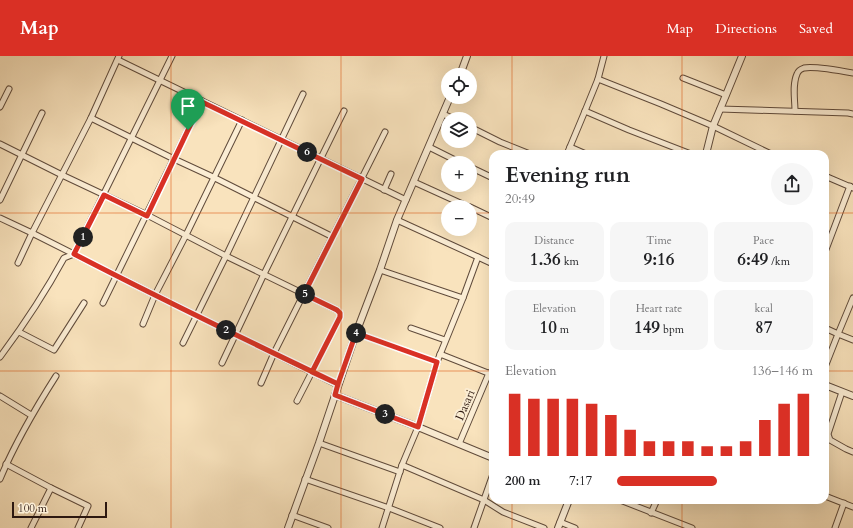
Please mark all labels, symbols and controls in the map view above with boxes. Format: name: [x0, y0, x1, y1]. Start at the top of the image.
text: Map: [20, 15, 59, 41]
text: Map: [667, 19, 693, 38]
text: Directions: [715, 19, 777, 38]
text: Saved: [799, 19, 833, 38]
map controls: [441, 68, 477, 236]
button: locate: [441, 68, 477, 104]
pin: [171, 89, 205, 130]
icon: arrive: [177, 95, 199, 117]
button: layers: [441, 112, 477, 148]
pin: 6: [297, 142, 317, 162]
text: 6: [304, 144, 310, 159]
button: +: [441, 156, 477, 192]
text: Evening run: [505, 160, 630, 190]
button: share: [771, 163, 813, 205]
text: 20:49: [505, 190, 535, 208]
button: −: [441, 200, 477, 236]
pin: 1: [73, 227, 93, 247]
text: 1: [80, 229, 86, 244]
text: Distance: [534, 233, 574, 248]
text: Time: [646, 233, 672, 248]
text: Pace: [753, 233, 774, 248]
text: 1.36: [530, 248, 561, 271]
text: 9:16: [643, 248, 675, 271]
text: 6:49: [737, 248, 768, 271]
text: km: [561, 254, 579, 269]
text: /km: [768, 254, 790, 269]
pin: 5: [295, 284, 315, 304]
text: 5: [302, 286, 308, 301]
text: Elevation: [532, 301, 576, 316]
text: Heart rate: [636, 301, 682, 316]
text: kcal: [754, 301, 773, 316]
text: 10: [539, 316, 557, 339]
text: 149: [634, 316, 660, 339]
text: 87: [755, 316, 772, 339]
pin: 2: [216, 320, 236, 340]
text: 2: [223, 322, 229, 337]
text: m: [557, 322, 569, 337]
text: bpm: [660, 322, 684, 337]
pin: 4: [346, 323, 366, 343]
text: 4: [353, 325, 359, 340]
text: Elevation: [505, 362, 557, 380]
text: 136–146 m: [751, 362, 813, 380]
street label: Dasari: [451, 387, 479, 423]
pin: 3: [375, 404, 395, 424]
text: 3: [382, 406, 388, 421]
text: 200 m: [505, 472, 540, 490]
text: 7:17: [569, 472, 592, 490]
scale bar: [12, 500, 107, 519]
text: 100 m: [18, 501, 47, 516]

